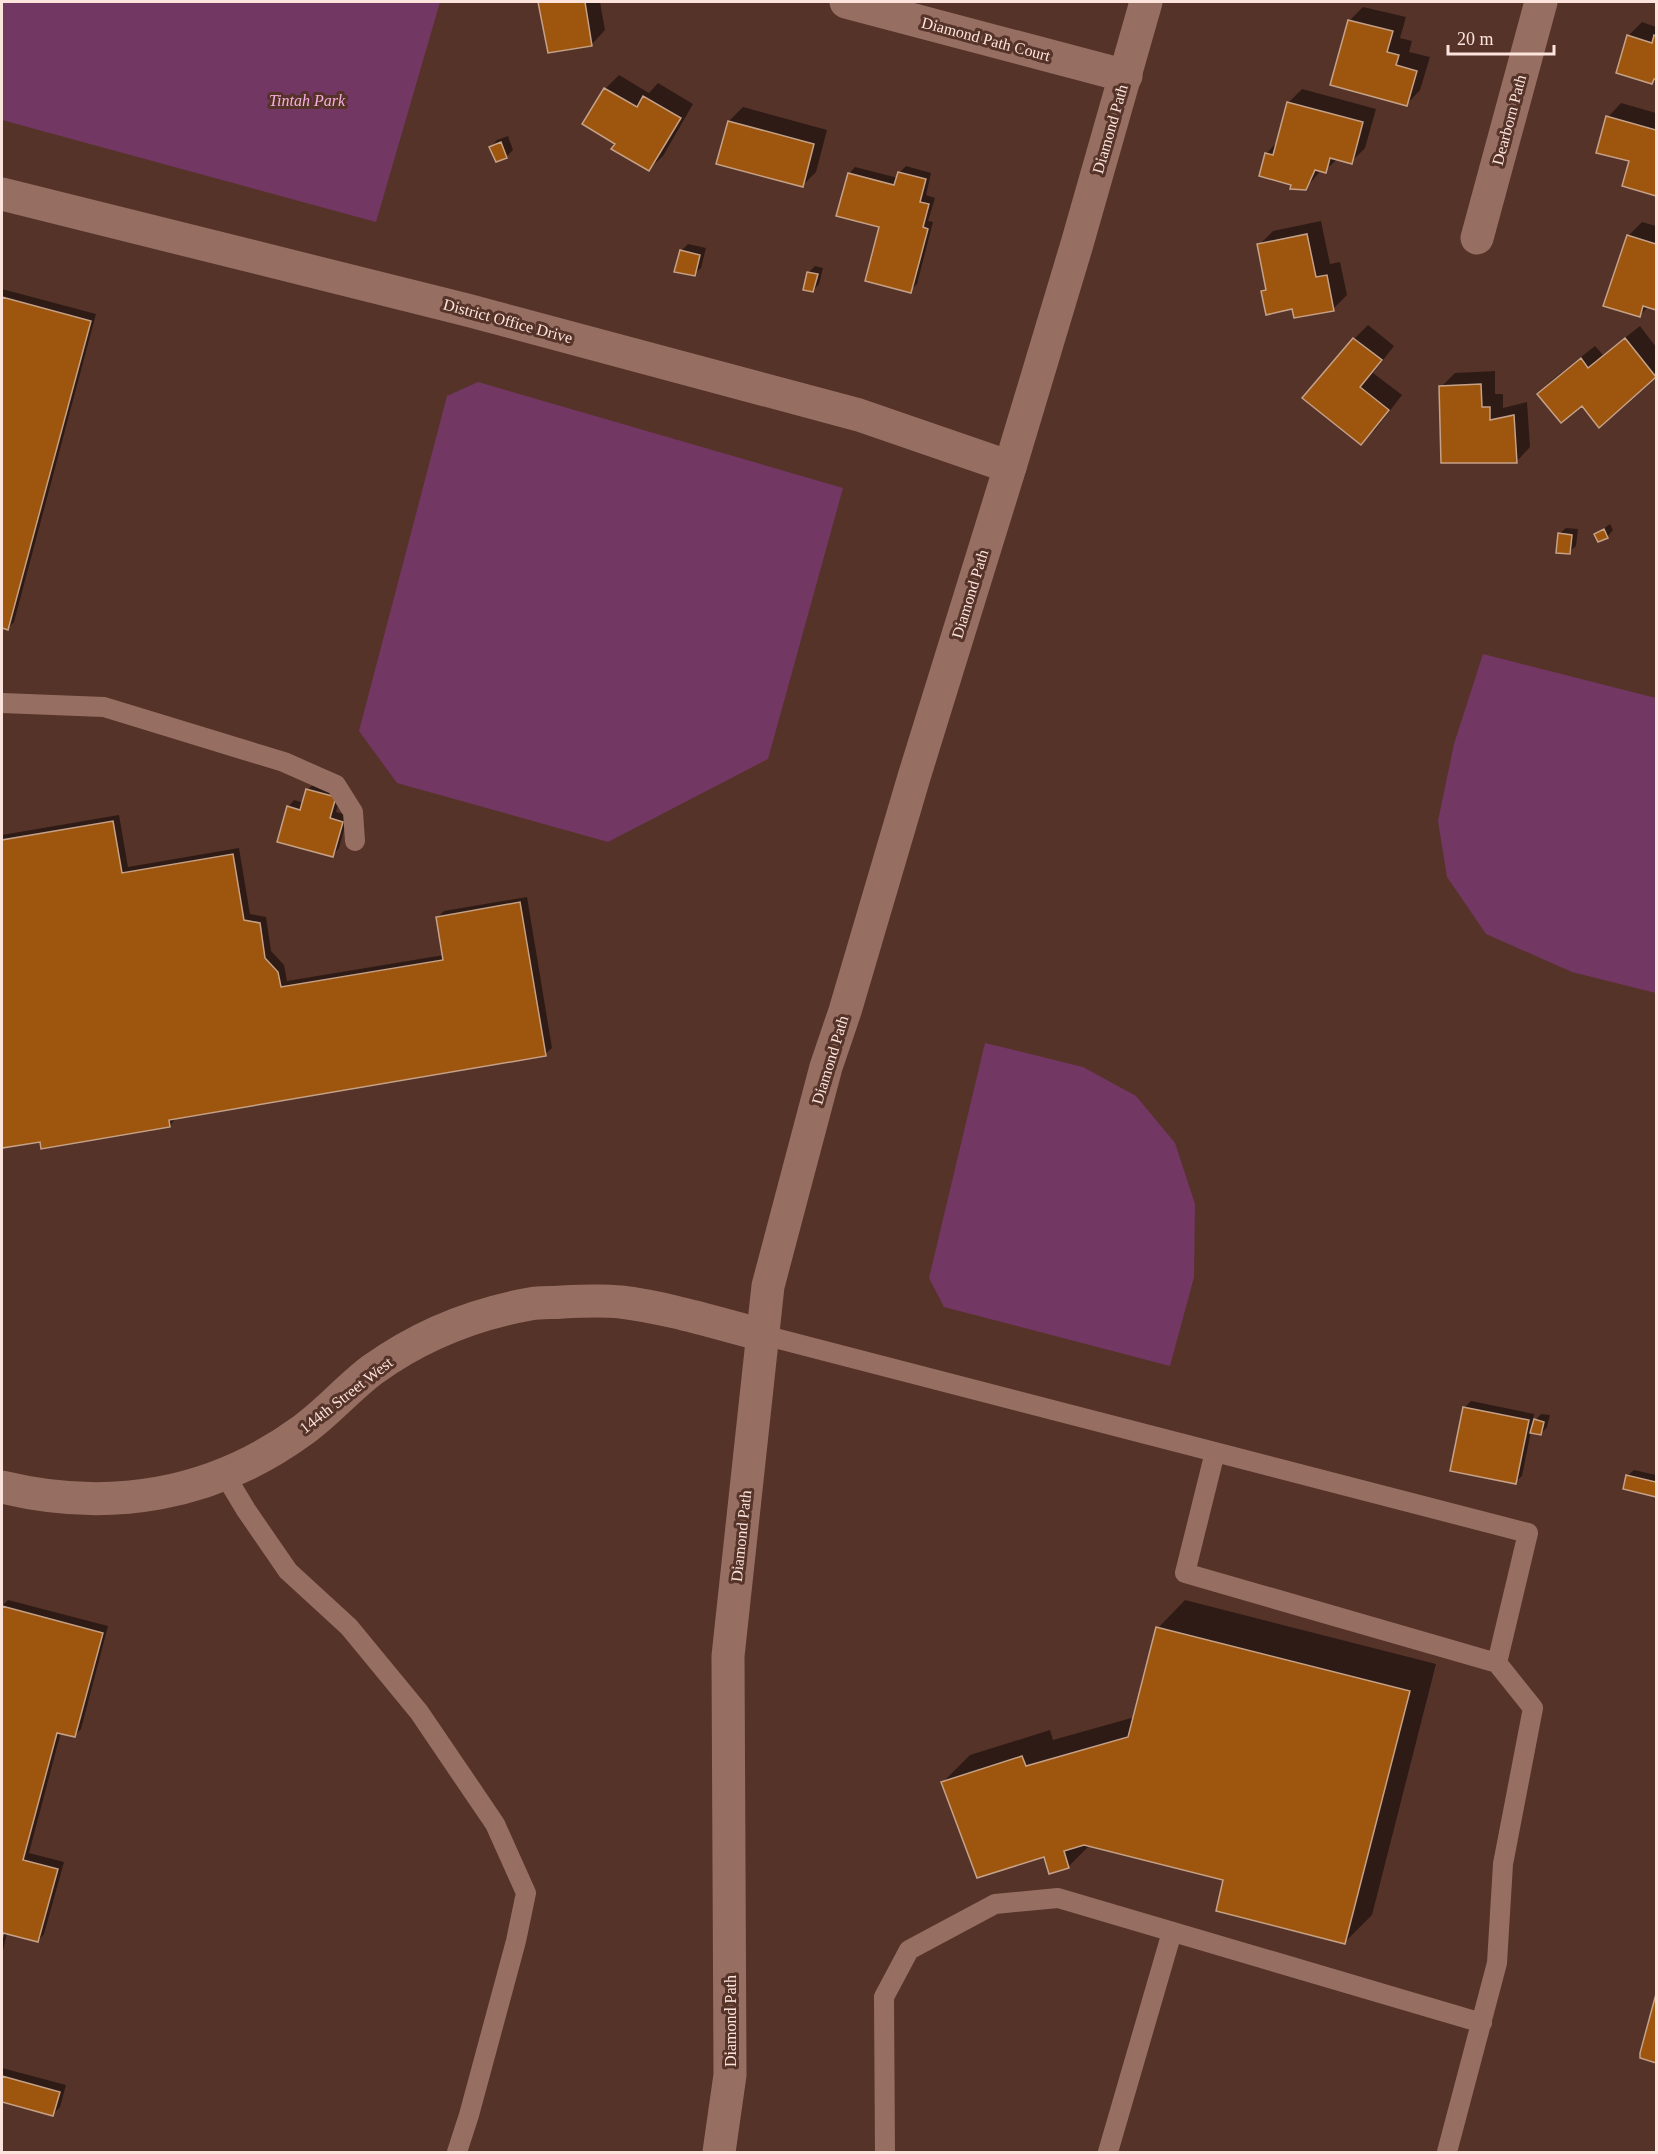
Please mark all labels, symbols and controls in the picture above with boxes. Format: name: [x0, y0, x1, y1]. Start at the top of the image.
street label: Diamond Path Court: [920, 14, 1053, 64]
scale bar: [1448, 18, 1554, 56]
text: 20 m: [1457, 29, 1494, 49]
street label: Dearborn Path: [1489, 73, 1529, 167]
street label: Diamond Path: [1089, 82, 1131, 176]
park label: Tintah Park: [269, 92, 346, 109]
street label: District Office Drive: [442, 296, 574, 346]
street label: Diamond Path: [948, 548, 992, 640]
street label: Diamond Path: [808, 1014, 852, 1106]
street label: 144th Street West: [296, 1353, 396, 1437]
street label: Diamond Path: [728, 1489, 754, 1583]
street label: Diamond Path: [722, 1975, 739, 2067]

